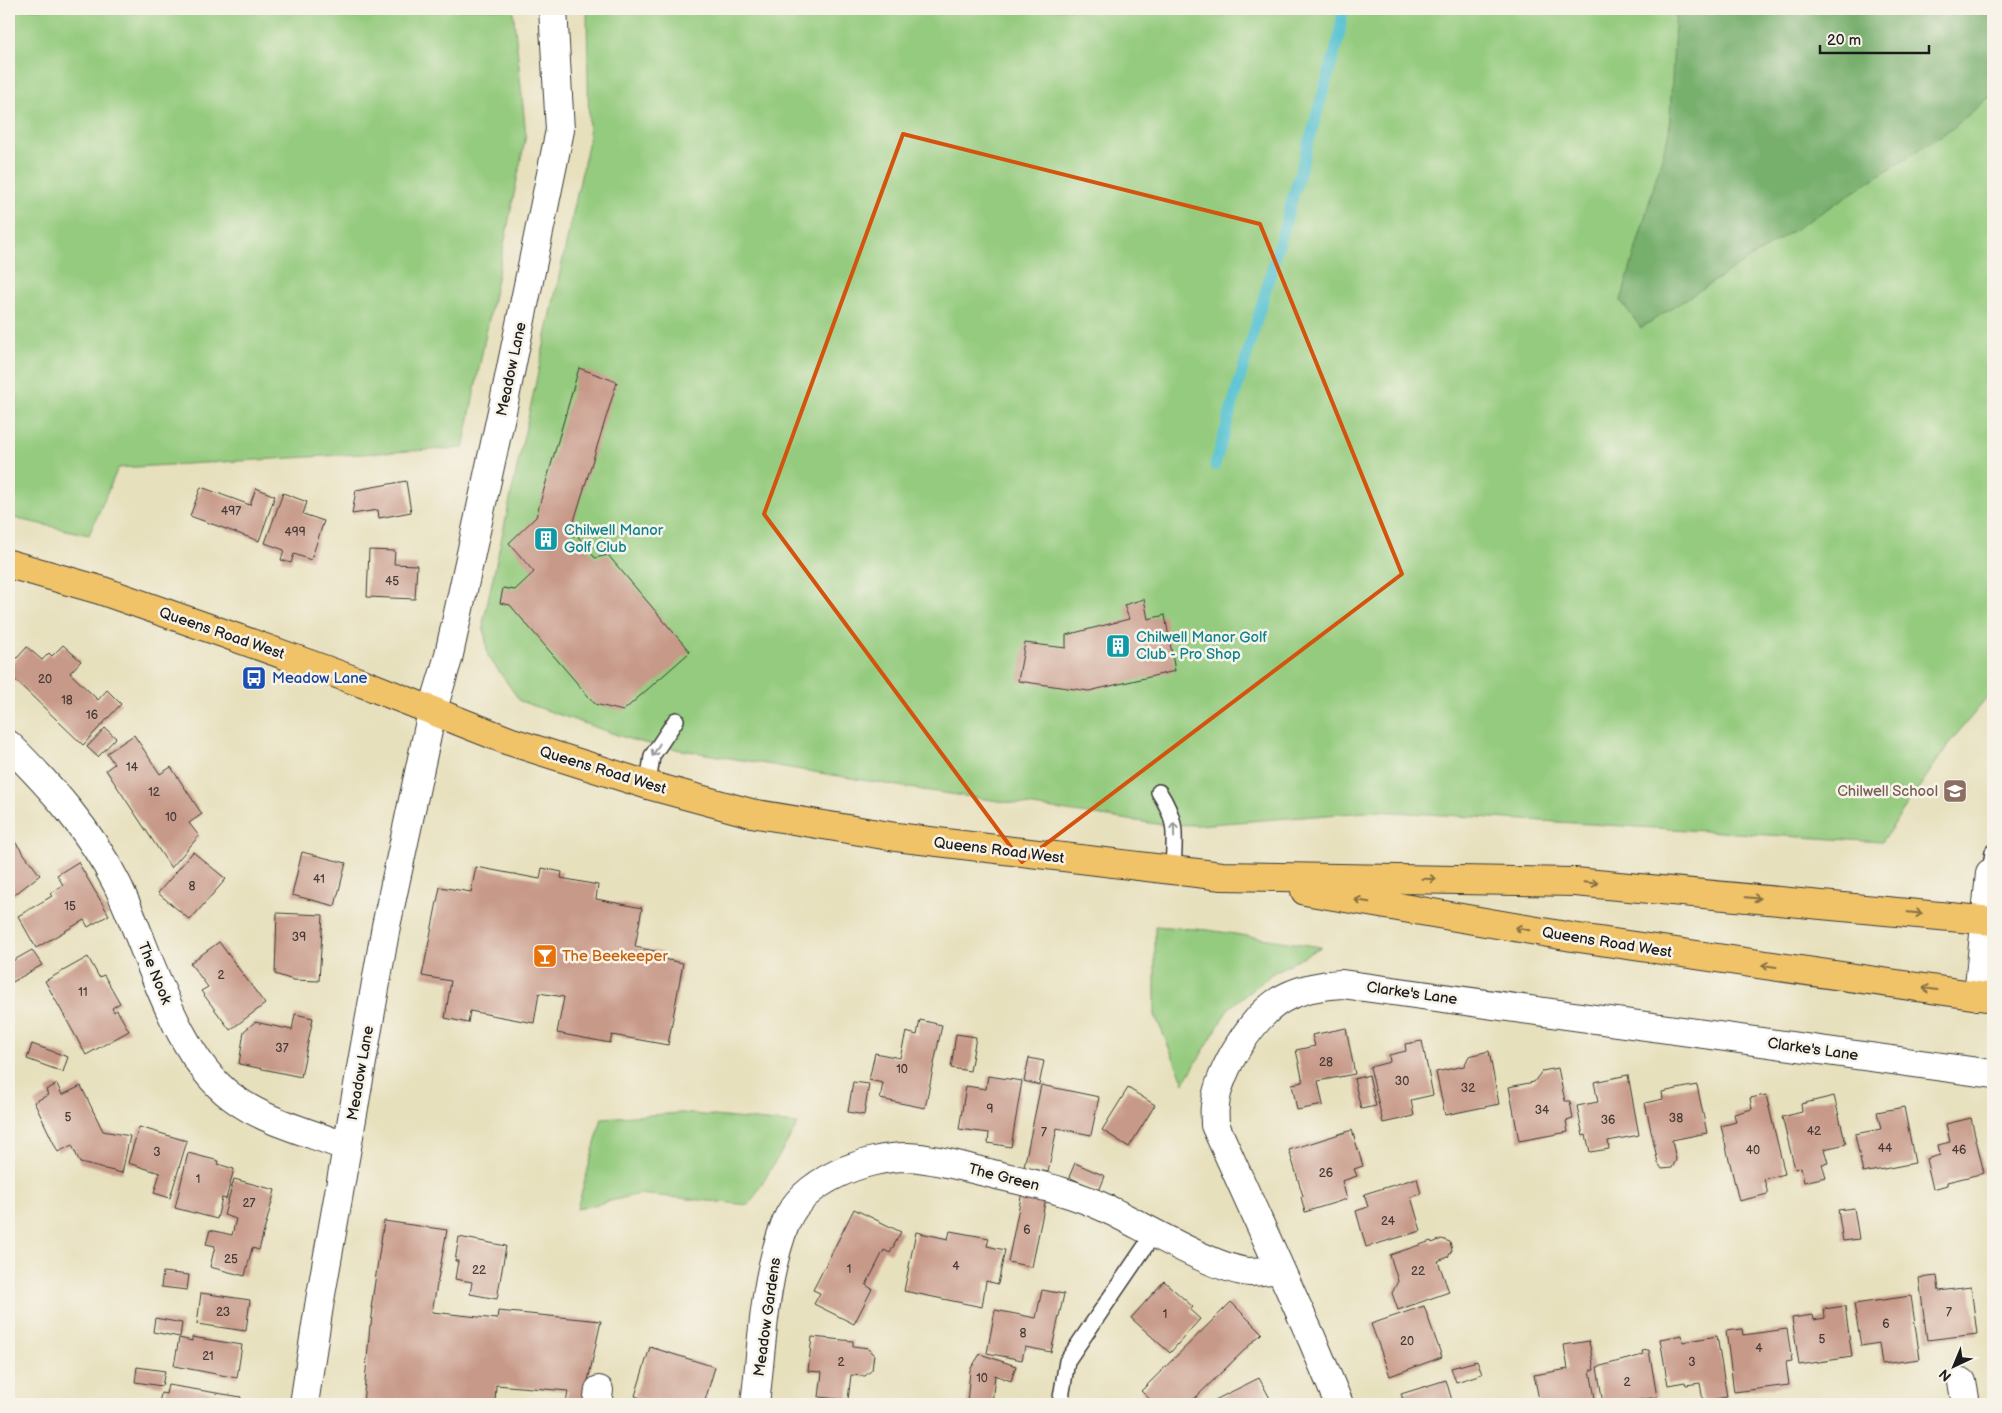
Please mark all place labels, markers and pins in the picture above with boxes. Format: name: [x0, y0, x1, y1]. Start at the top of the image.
place label: Chilwell Manor Golf Club: [564, 521, 664, 557]
building icon: Chilwell Manor Golf Club: [533, 526, 559, 552]
place label: Chilwell Manor Golf Club - Pro Shop: [1136, 628, 1267, 664]
building icon: Chilwell Manor Golf Club - Pro Shop: [1105, 633, 1131, 659]
bus stop icon: Meadow Lane: [241, 665, 267, 691]
place label: Meadow Lane: [272, 669, 368, 688]
school or university icon: Chilwell School: [1942, 778, 1968, 804]
place label: Chilwell School: [1837, 782, 1938, 801]
bar icon: The Beekeeper: [532, 943, 558, 969]
place label: The Beekeeper: [562, 947, 668, 966]

